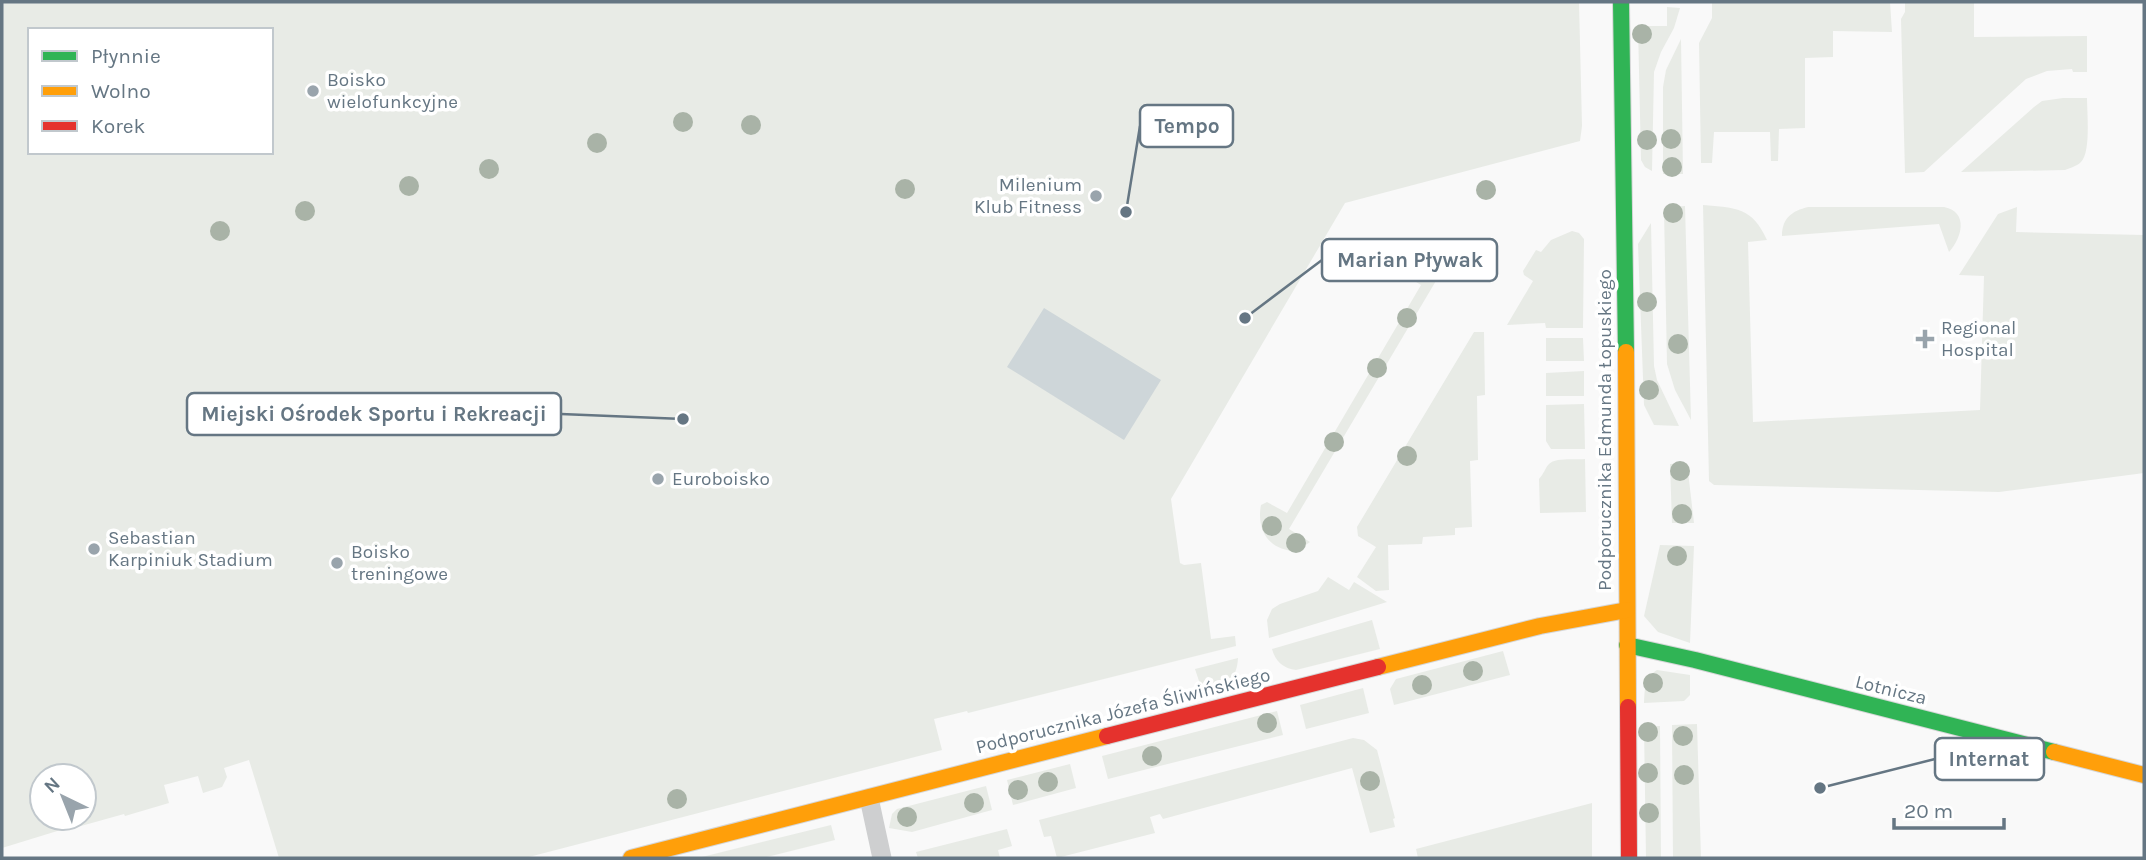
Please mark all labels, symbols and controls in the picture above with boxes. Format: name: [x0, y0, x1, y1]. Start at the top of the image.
legend: [28, 28, 273, 154]
text: Płynnie: [91, 44, 161, 68]
place label: Boisko wielofunkcyjne: [327, 69, 458, 113]
text: Wolno: [91, 79, 151, 103]
marker: Boisko wielofunkcyjne: [305, 83, 321, 99]
callout: Tempo: [1140, 105, 1233, 147]
text: Korek: [91, 114, 146, 138]
text: Tempo: [1154, 114, 1220, 138]
place label: Milenium Klub Fitness: [974, 174, 1082, 218]
marker: Milenium Klub Fitness: [1088, 188, 1104, 204]
callout: Marian Pływak: [1322, 239, 1497, 281]
text: Marian Pływak: [1337, 248, 1484, 272]
street label: Podporucznika Edmunda Łopuskiego: [1594, 269, 1616, 591]
place label: Regional Hospital: [1941, 317, 2016, 361]
marker: Regional Hospital: [1915, 329, 1935, 349]
callout: Miejski Ośrodek Sportu i Rekreacji: [187, 393, 561, 435]
text: Miejski Ośrodek Sportu i Rekreacji: [201, 402, 547, 426]
place label: Euroboisko: [672, 468, 770, 490]
marker: Euroboisko: [650, 471, 666, 487]
place label: Sebastian Karpiniuk Stadium: [108, 527, 273, 571]
marker: Sebastian Karpiniuk Stadium: [86, 541, 102, 557]
place label: Boisko treningowe: [351, 541, 448, 585]
marker: Boisko treningowe: [329, 555, 345, 571]
street label: Podporucznika Józefa Śliwińskiego: [973, 663, 1272, 758]
street label: Lotnicza: [1853, 671, 1929, 709]
callout: Internat: [1935, 738, 2044, 780]
text: Internat: [1949, 747, 2029, 771]
north arrow: [28, 762, 98, 832]
text: N: [40, 773, 65, 798]
scale bar: [1894, 786, 2004, 830]
text: 20 m: [1904, 799, 1953, 823]

